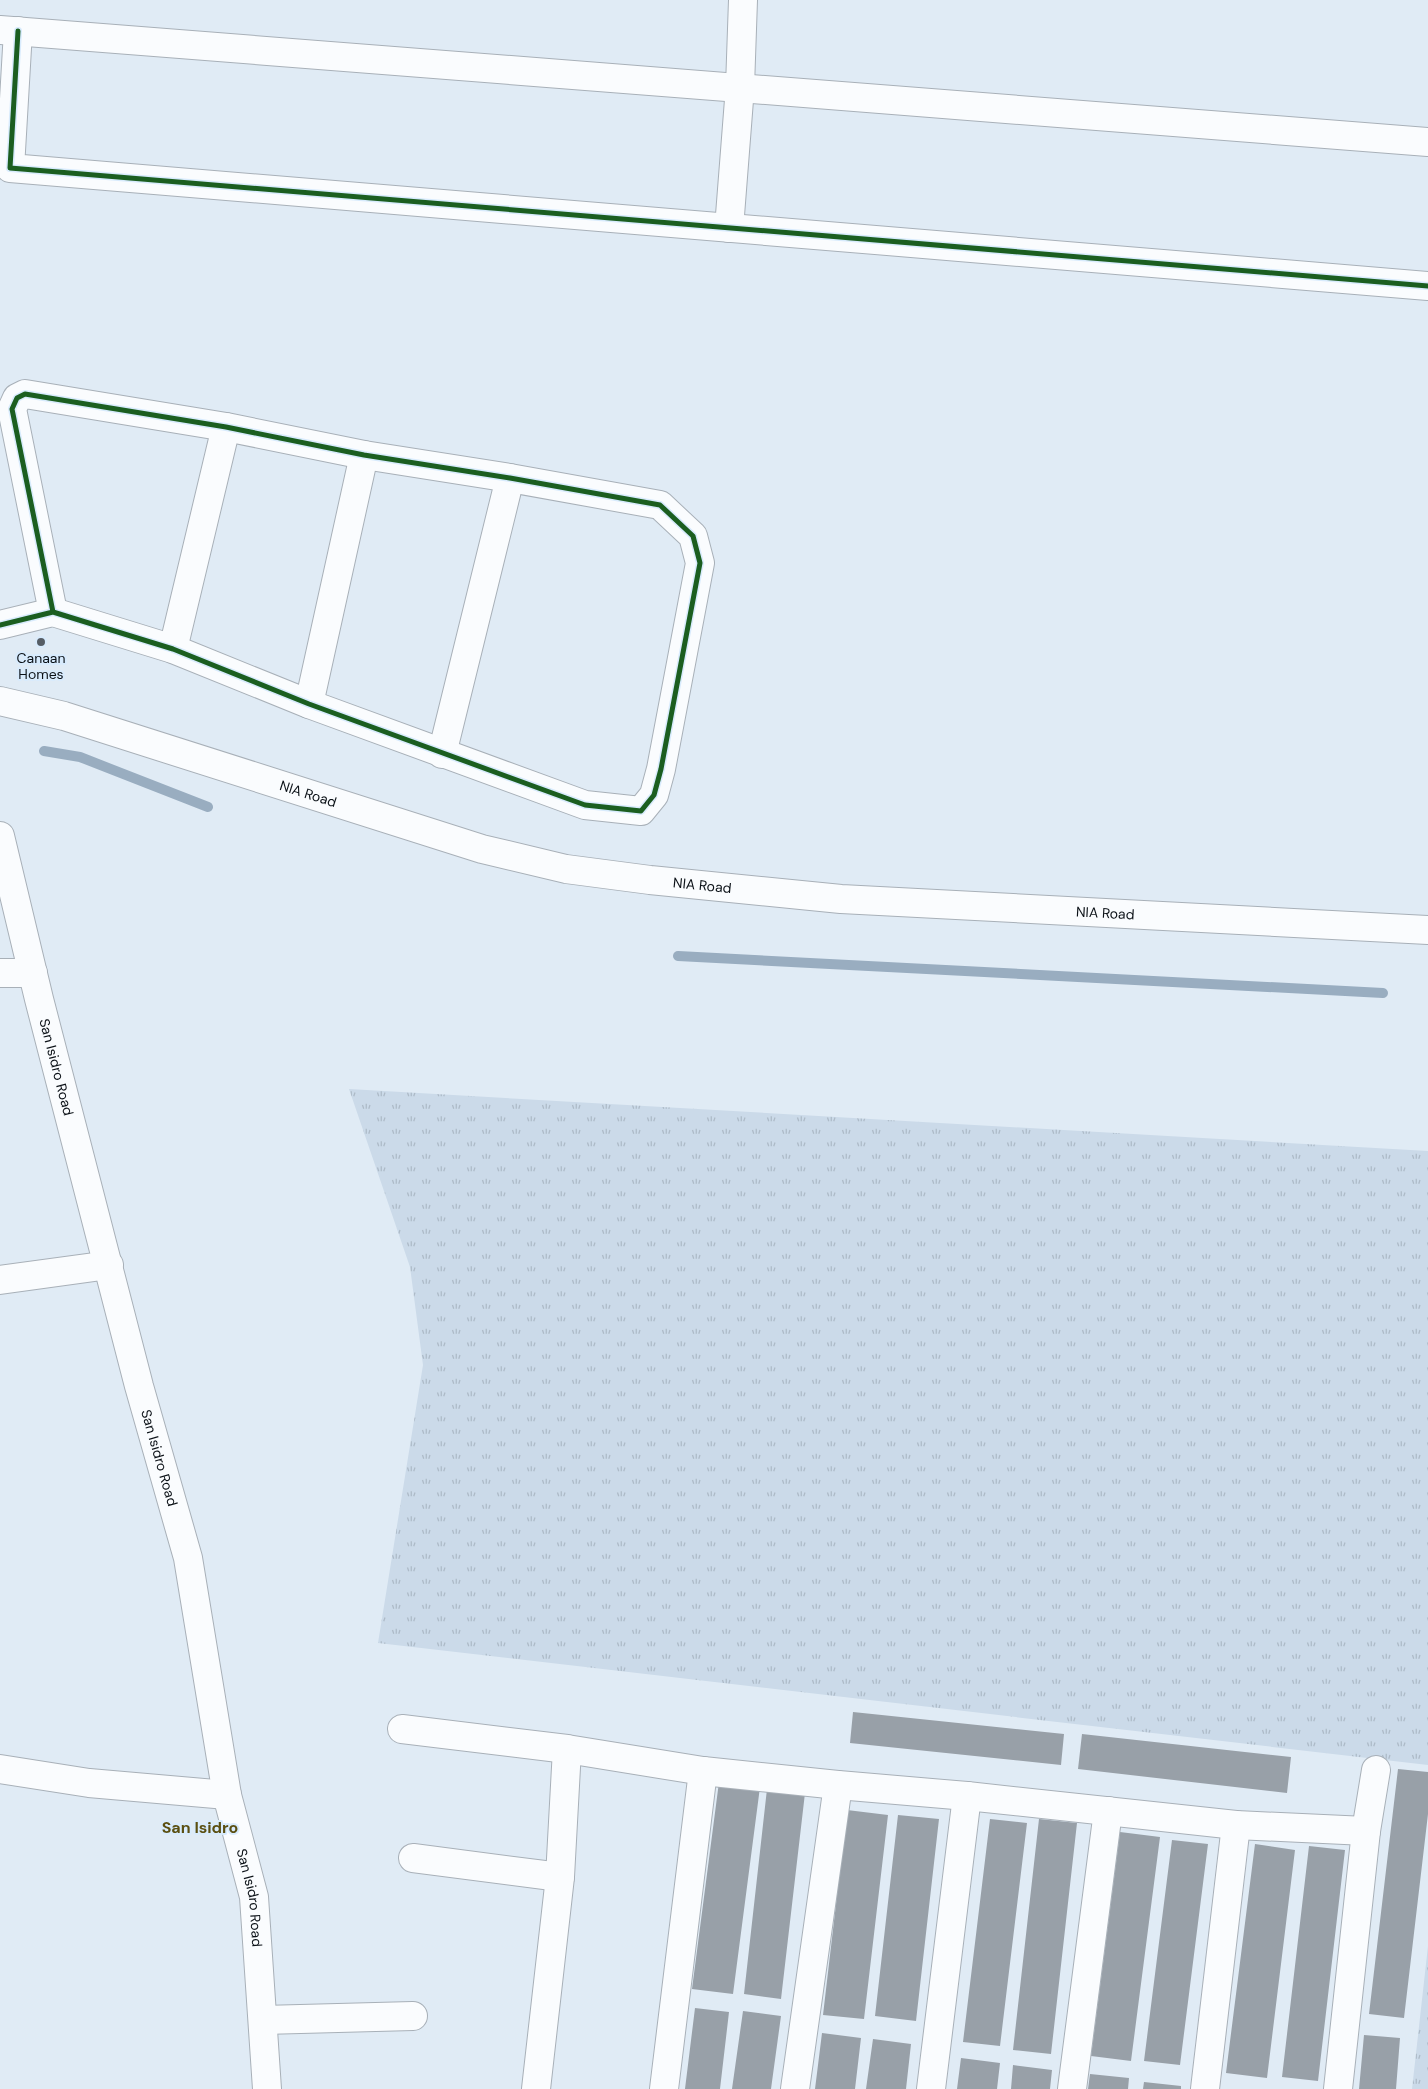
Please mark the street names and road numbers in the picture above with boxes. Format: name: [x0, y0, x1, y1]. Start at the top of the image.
street label: NIA Road: [278, 776, 339, 811]
street label: NIA Road: [672, 873, 732, 897]
street label: NIA Road: [1075, 902, 1135, 923]
street label: San Isidro Road: [35, 1017, 78, 1118]
street label: San Isidro Road: [137, 1407, 182, 1508]
street label: San Isidro Road: [233, 1847, 266, 1947]

